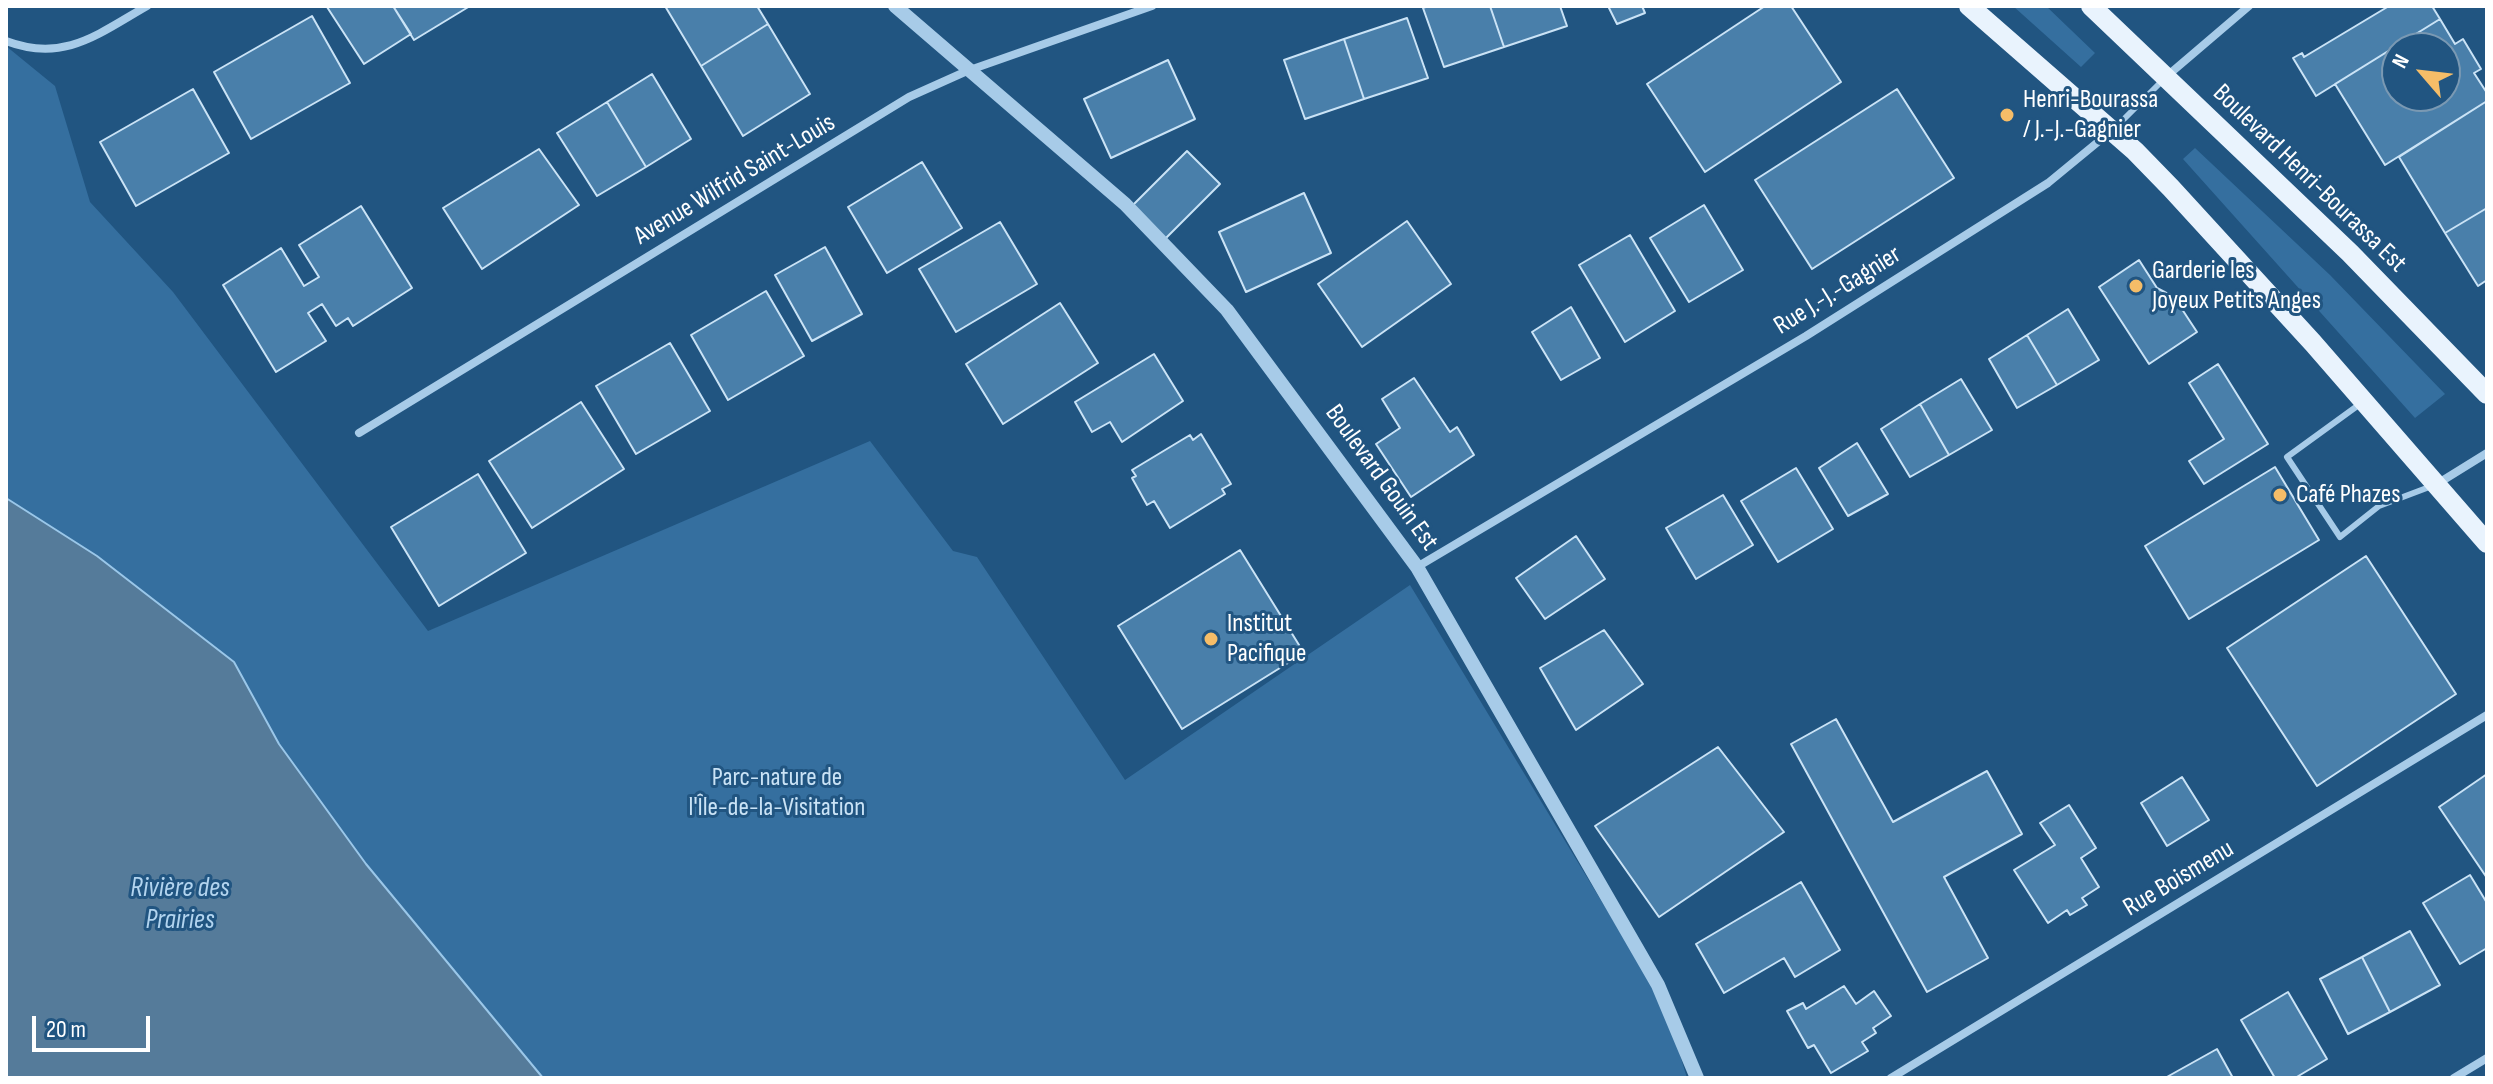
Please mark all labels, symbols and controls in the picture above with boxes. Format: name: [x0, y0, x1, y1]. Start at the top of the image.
north arrow: [2381, 32, 2461, 112]
text: N: [2386, 50, 2416, 73]
street label: Boulevard Henri-Bourassa Est: [2206, 78, 2412, 280]
place label: Henri-Bourassa / J.-J.-Gagnier: [2023, 84, 2158, 146]
marker: Henri-Bourassa / J.-J.-Gagnier: [1998, 106, 2016, 124]
street label: Avenue Wilfrid Saint-Louis: [629, 108, 841, 252]
street label: Rue J.-J.-Gagnier: [1769, 240, 1907, 342]
place label: Garderie les Joyeux Petits Anges: [2152, 255, 2321, 316]
marker: Garderie les Joyeux Petits Anges: [2127, 277, 2145, 295]
street label: Boulevard Gouin Est: [1318, 399, 1444, 557]
place label: Café Phazes: [2296, 479, 2401, 511]
marker: Café Phazes: [2271, 486, 2289, 504]
place label: Institut Pacifique: [1227, 608, 1306, 670]
marker: Institut Pacifique: [1202, 630, 1220, 648]
park label: Parc-nature de l'Île-de-la-Visitation: [689, 762, 865, 824]
street label: Rue Boismenu: [2118, 834, 2240, 924]
water label: Rivière des Prairies: [130, 872, 230, 938]
scale bar: [36, 1000, 154, 1050]
text: 20 m: [46, 1015, 86, 1044]

